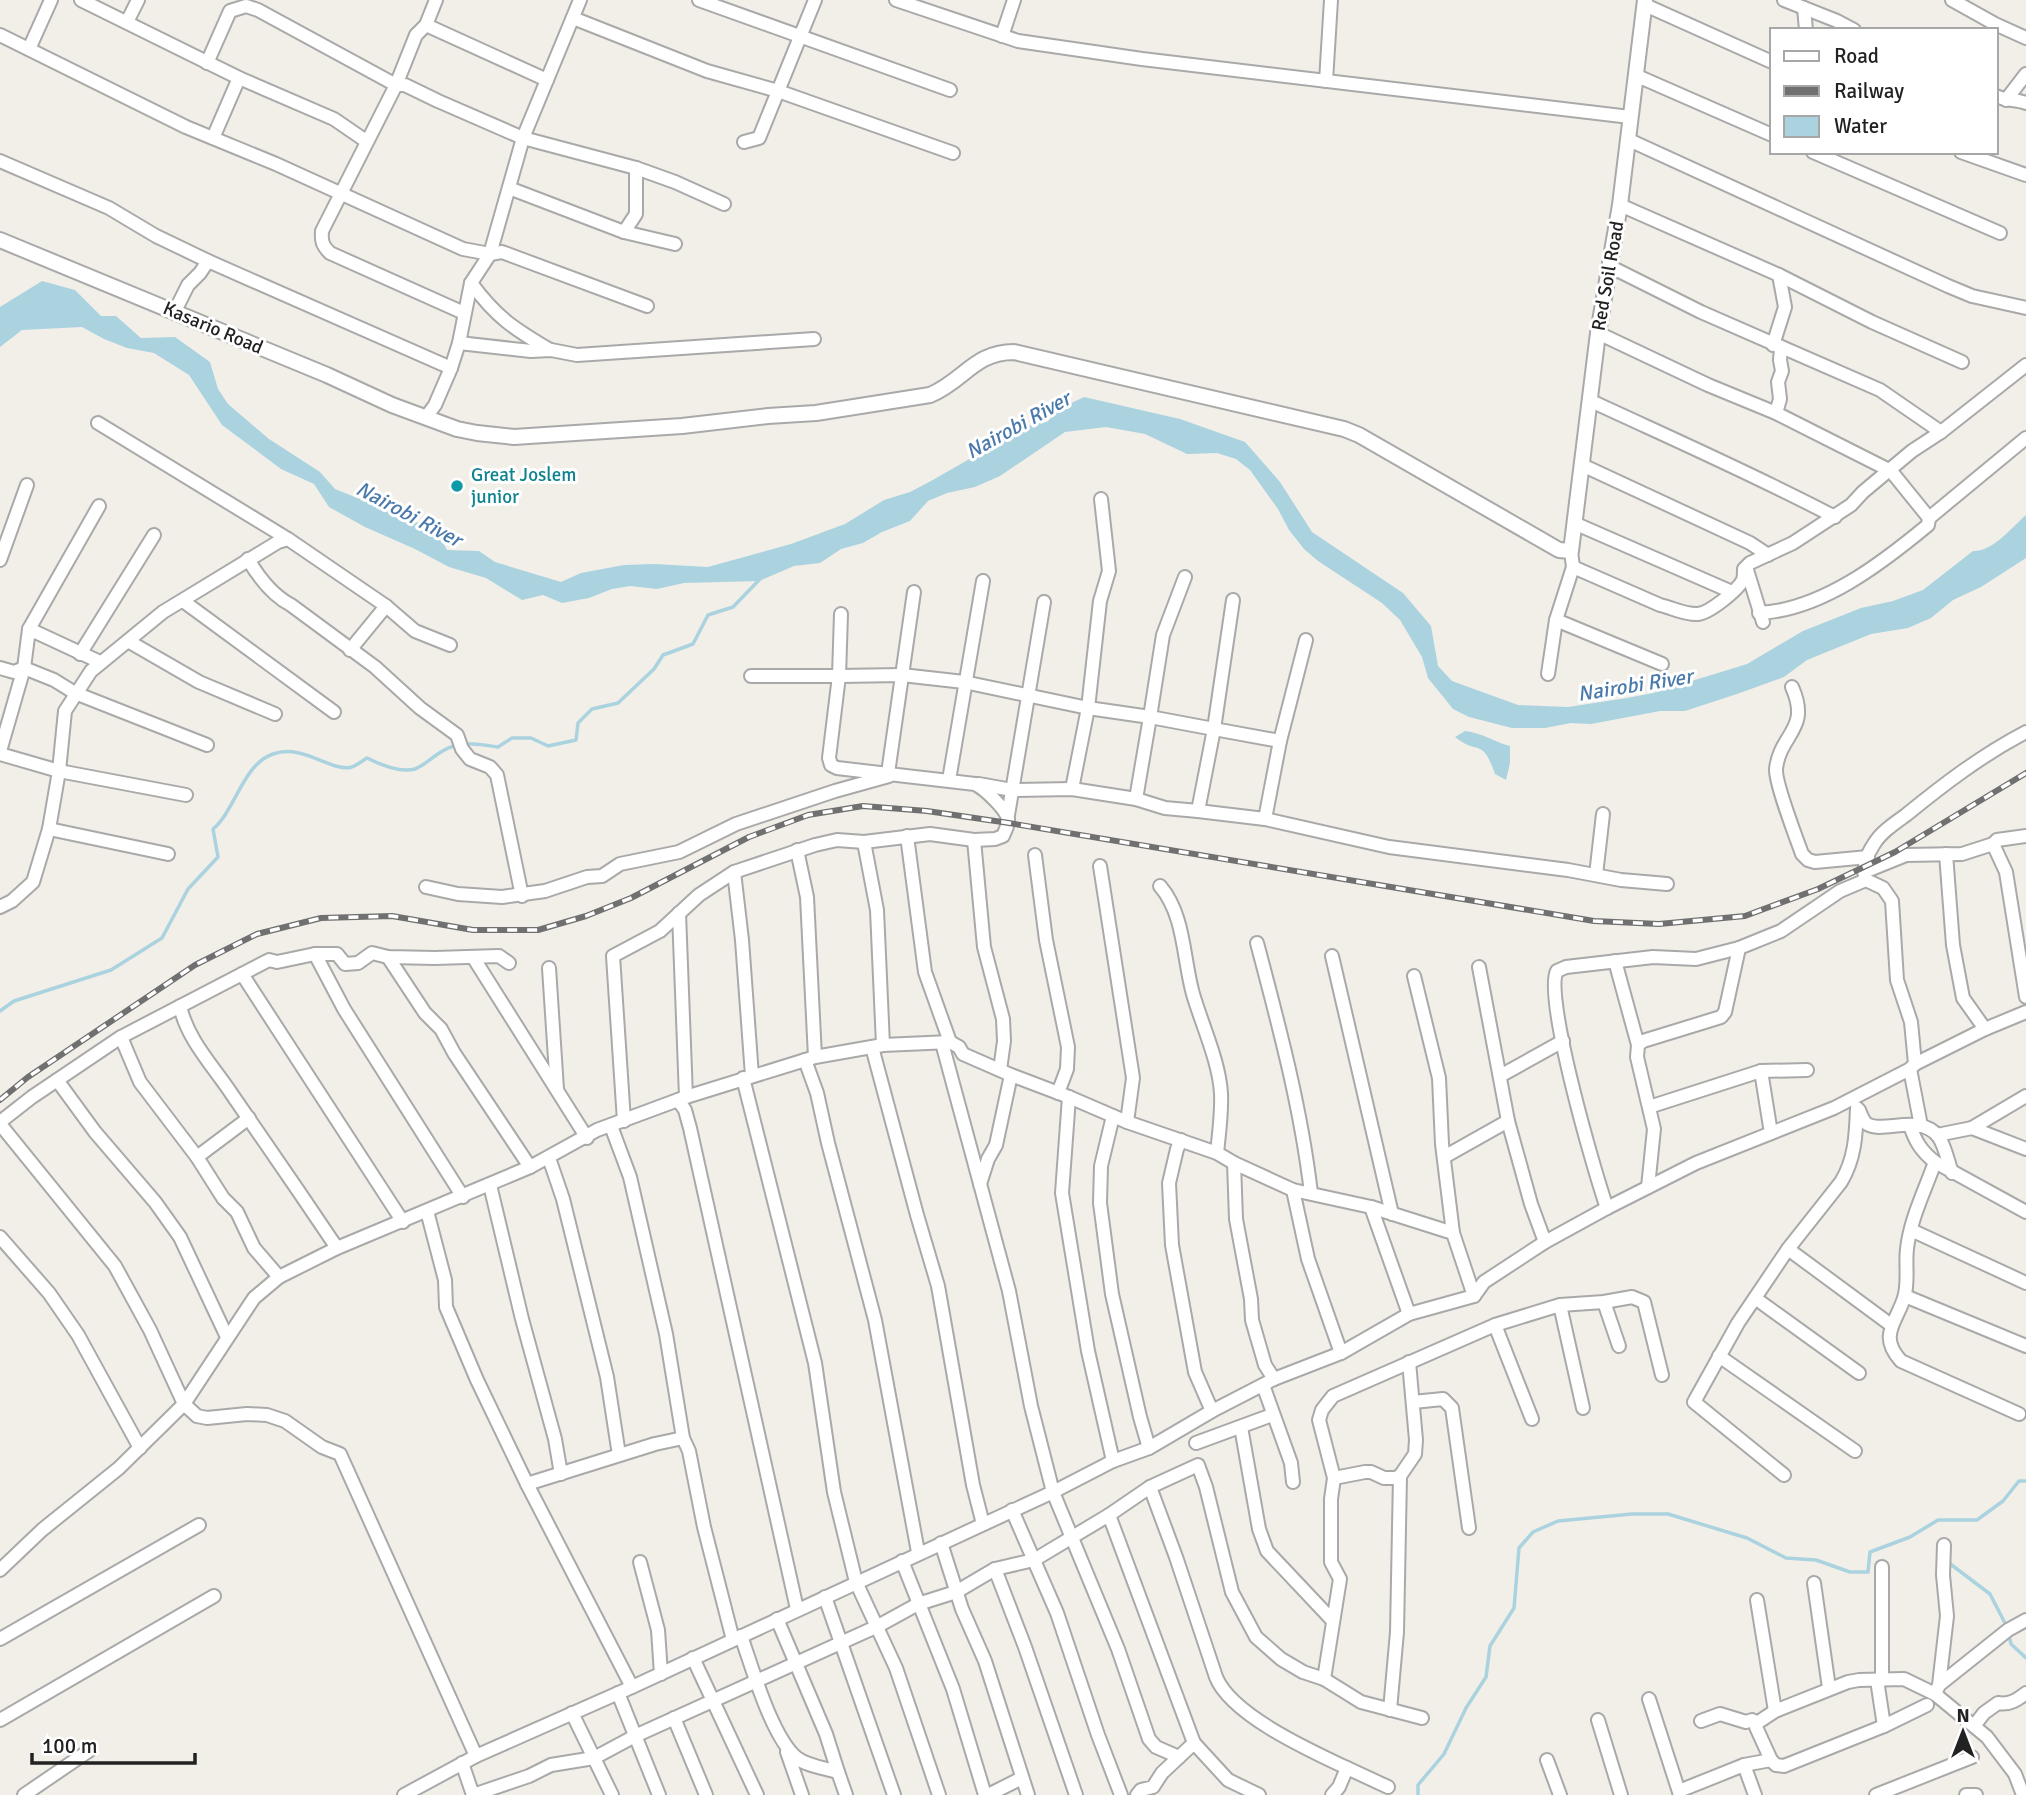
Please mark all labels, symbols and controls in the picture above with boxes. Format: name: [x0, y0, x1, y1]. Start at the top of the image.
legend: [1770, 28, 1998, 154]
text: Road: [1834, 43, 1879, 69]
text: Railway: [1834, 78, 1904, 104]
text: Water: [1834, 113, 1887, 139]
street label: Red Soil Road: [1587, 219, 1629, 333]
street label: Kasario Road: [159, 296, 267, 360]
water label: Nairobi River: [961, 384, 1078, 464]
place label: Great Joslem junior: [471, 463, 576, 509]
water label: Nairobi River: [352, 475, 469, 554]
marker: Great Joslem junior: [449, 478, 465, 494]
water label: Nairobi River: [1576, 663, 1697, 707]
north arrow: [1928, 1697, 1998, 1767]
text: N: [1956, 1704, 1970, 1728]
scale bar: [32, 1722, 194, 1766]
text: 100 m: [42, 1733, 97, 1759]

